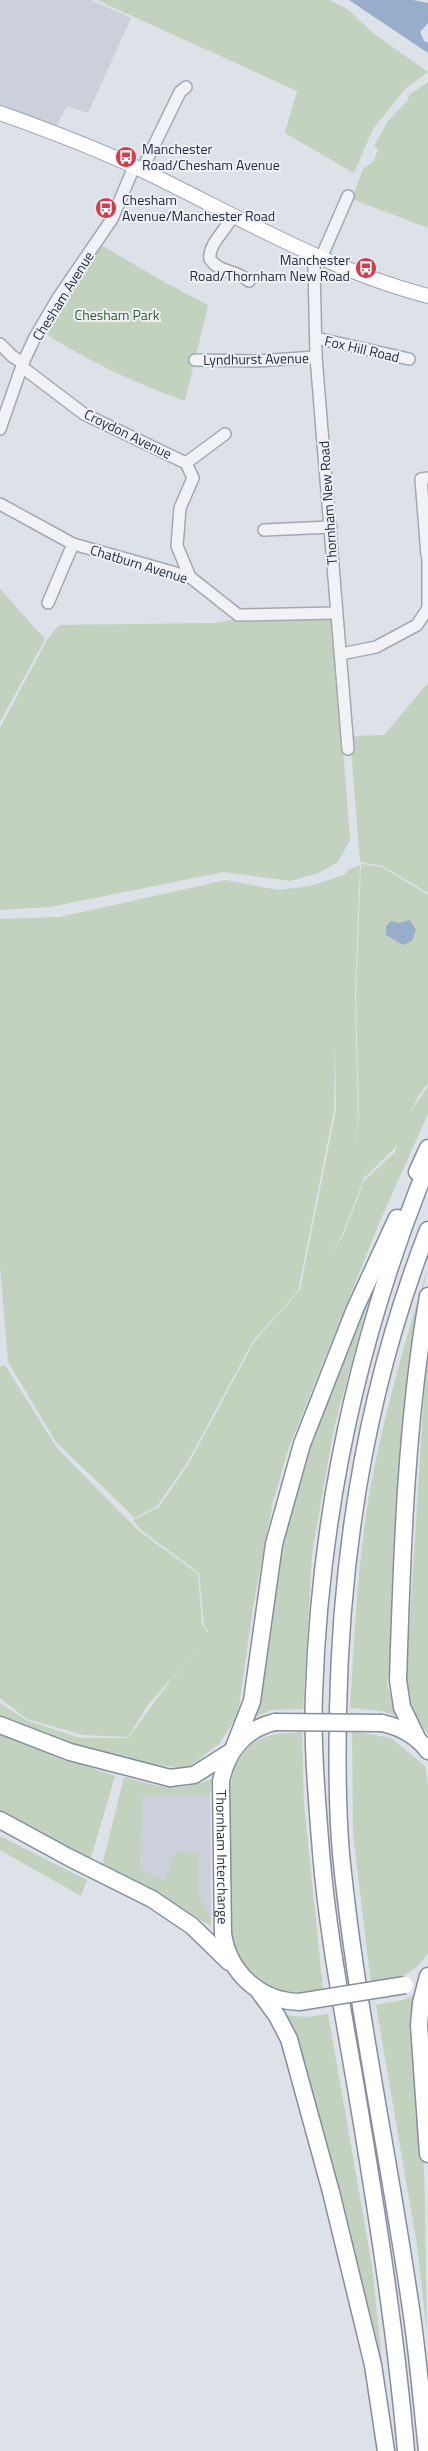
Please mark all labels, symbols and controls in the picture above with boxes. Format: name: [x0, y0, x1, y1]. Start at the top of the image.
place label: Manchester Road/Chesham Avenue: [142, 138, 280, 175]
bus stop icon: Manchester Road/Chesham Avenue: [114, 145, 138, 169]
place label: Chesham Avenue/Manchester Road: [122, 189, 275, 226]
bus stop icon: Chesham Avenue/Manchester Road: [94, 196, 118, 220]
street label: Chesham Avenue: [27, 247, 98, 344]
place label: Manchester Road/Thornham New Road: [190, 249, 350, 286]
bus stop icon: Manchester Road/Thornham New Road: [354, 256, 378, 280]
park label: Chesham Park: [75, 304, 160, 325]
street label: Fox Hill Road: [323, 330, 402, 367]
street label: Lyndhurst Avenue: [203, 347, 309, 370]
street label: Croydon Avenue: [81, 403, 176, 464]
street label: Thornham New Road: [313, 440, 342, 566]
street label: Chatburn Avenue: [88, 539, 191, 588]
street label: Thornham Interchange: [211, 1790, 234, 1924]

